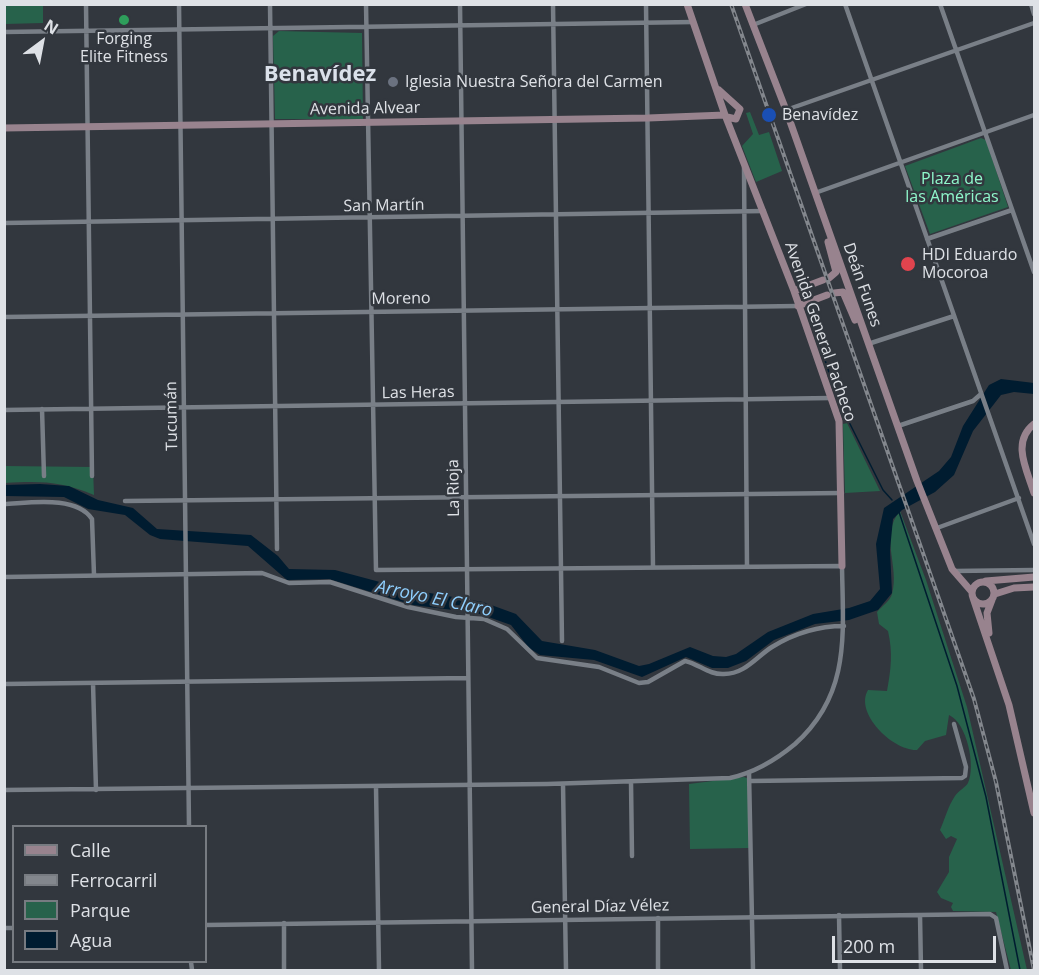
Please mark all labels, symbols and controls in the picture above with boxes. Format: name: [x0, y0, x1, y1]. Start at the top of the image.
north arrow: [12, 12, 72, 72]
marker: Forging Elite Fitness: [117, 13, 131, 27]
text: N: [40, 14, 63, 40]
place label: Forging Elite Fitness: [80, 29, 168, 67]
district label: Benavídez: [264, 62, 376, 88]
place label: Iglesia Nuestra Señora del Carmen: [405, 72, 663, 92]
marker: Iglesia Nuestra Señora del Carmen: [386, 75, 400, 89]
street label: Avenida Alvear: [310, 98, 420, 120]
place label: Benavídez: [782, 105, 858, 125]
marker: Benavídez: [760, 106, 778, 124]
park label: Plaza de las Américas: [905, 169, 999, 207]
street label: San Martín: [343, 196, 425, 216]
street label: Avenida General Pacheco: [780, 239, 860, 425]
street label: Deán Funes: [839, 240, 885, 330]
place label: HDI Eduardo Mocoroa: [922, 245, 1017, 283]
marker: HDI Eduardo Mocoroa: [899, 255, 917, 273]
street label: Moreno: [371, 289, 431, 309]
street label: Tucumán: [162, 381, 182, 451]
street label: Las Heras: [381, 383, 455, 403]
street label: La Rioja: [444, 459, 464, 517]
water label: Arroyo El Claro: [374, 576, 494, 622]
legend: [12, 825, 207, 963]
text: Calle: [70, 838, 111, 862]
text: Ferrocarril: [70, 868, 157, 892]
street label: General Díaz Vélez: [531, 896, 669, 918]
text: Parque: [70, 898, 130, 922]
scale bar: [835, 924, 998, 962]
text: Agua: [70, 928, 112, 952]
text: 200 m: [843, 934, 895, 958]

